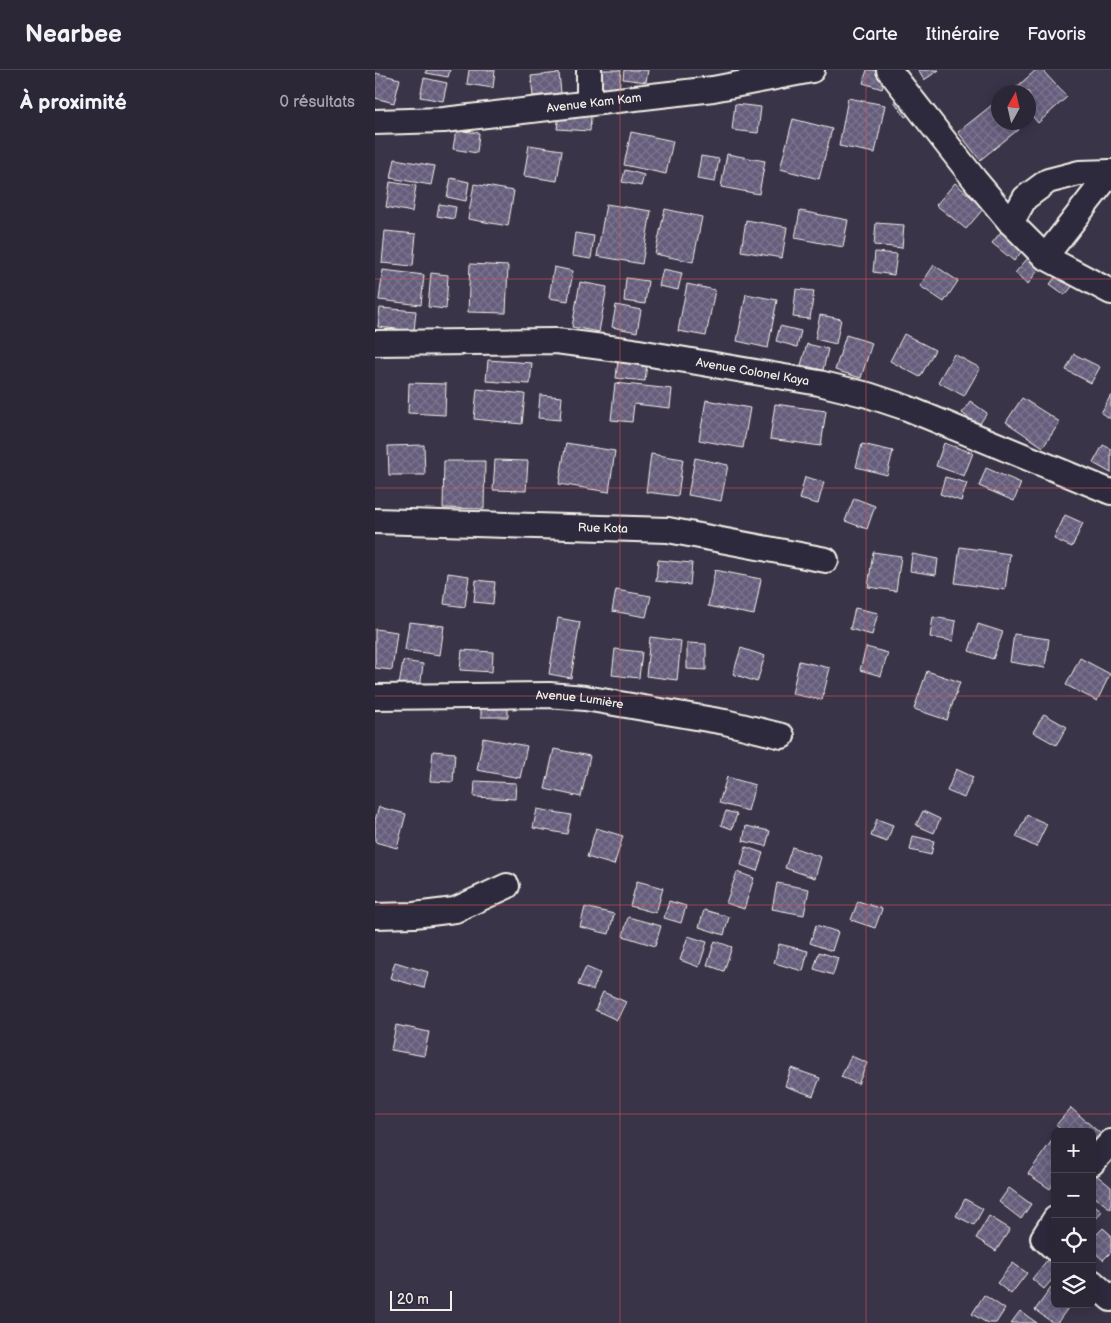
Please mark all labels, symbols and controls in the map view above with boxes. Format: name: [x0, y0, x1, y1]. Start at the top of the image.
text: Nearbee: [25, 20, 122, 49]
text: Carte: [852, 24, 898, 45]
text: Itinéraire: [926, 24, 999, 45]
text: Favoris: [1027, 24, 1086, 45]
north arrow: [991, 85, 1036, 130]
text: À proximité: [20, 90, 127, 115]
street label: Avenue Kam Kam: [546, 90, 642, 116]
text: 0 résultats: [280, 93, 355, 112]
street label: Avenue Colonel Kaya: [695, 354, 810, 389]
street label: Rue Kota: [578, 520, 628, 536]
street label: Avenue Lumière: [536, 687, 625, 712]
map controls: [1051, 1128, 1096, 1308]
button: +: [1051, 1128, 1096, 1173]
button: −: [1051, 1173, 1096, 1218]
button: locate: [1051, 1218, 1096, 1263]
button: layers: [1051, 1263, 1096, 1308]
scale bar: [390, 1288, 453, 1311]
text: 20 m: [397, 1291, 429, 1308]

